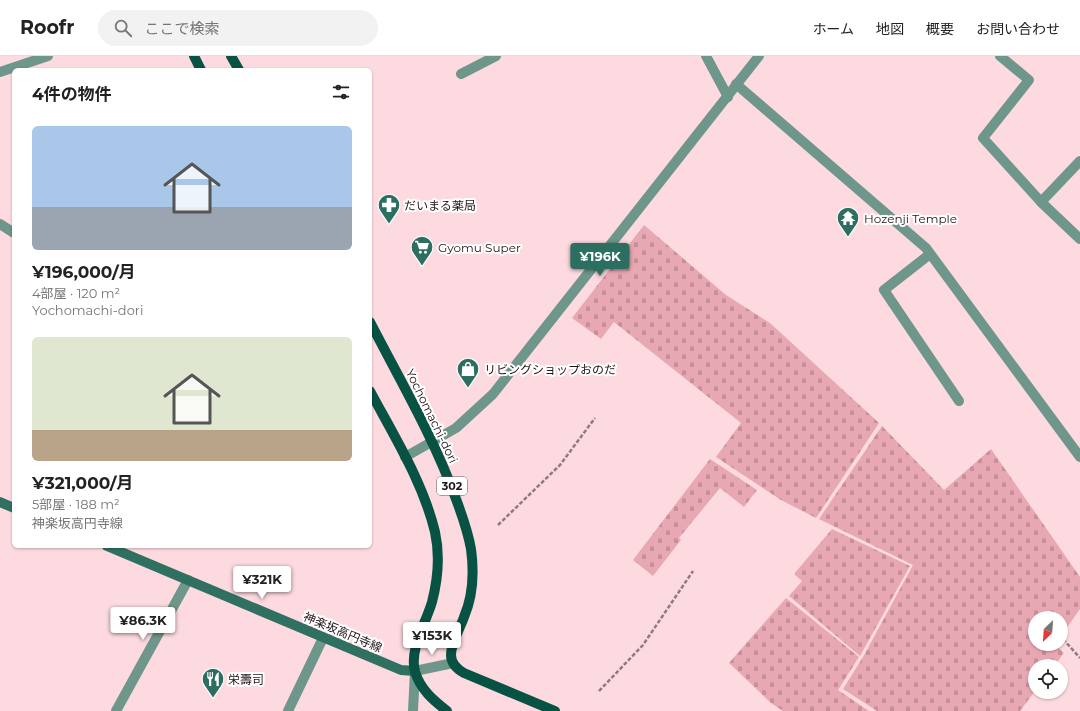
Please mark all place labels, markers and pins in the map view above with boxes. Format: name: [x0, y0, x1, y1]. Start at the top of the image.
pharmacy icon: だいまる薬局: [376, 192, 402, 225]
place label: だいまる薬局: [404, 198, 476, 213]
temple icon: Hozenji Temple: [835, 205, 861, 238]
place label: Hozenji Temple: [864, 211, 957, 226]
supermarket icon: Gyomu Super: [409, 234, 435, 267]
place label: Gyomu Super: [438, 240, 521, 255]
pin: ¥196K: [572, 243, 628, 277]
shop icon: リビングショップおのだ: [455, 356, 481, 389]
place label: リビングショップおのだ: [484, 362, 616, 377]
pin: ¥321K: [234, 566, 290, 600]
pin: ¥86.3K: [110, 607, 176, 641]
pin: ¥153K: [404, 622, 460, 656]
restaurant icon: 栄壽司: [200, 666, 226, 699]
place label: 栄壽司: [228, 672, 264, 687]

